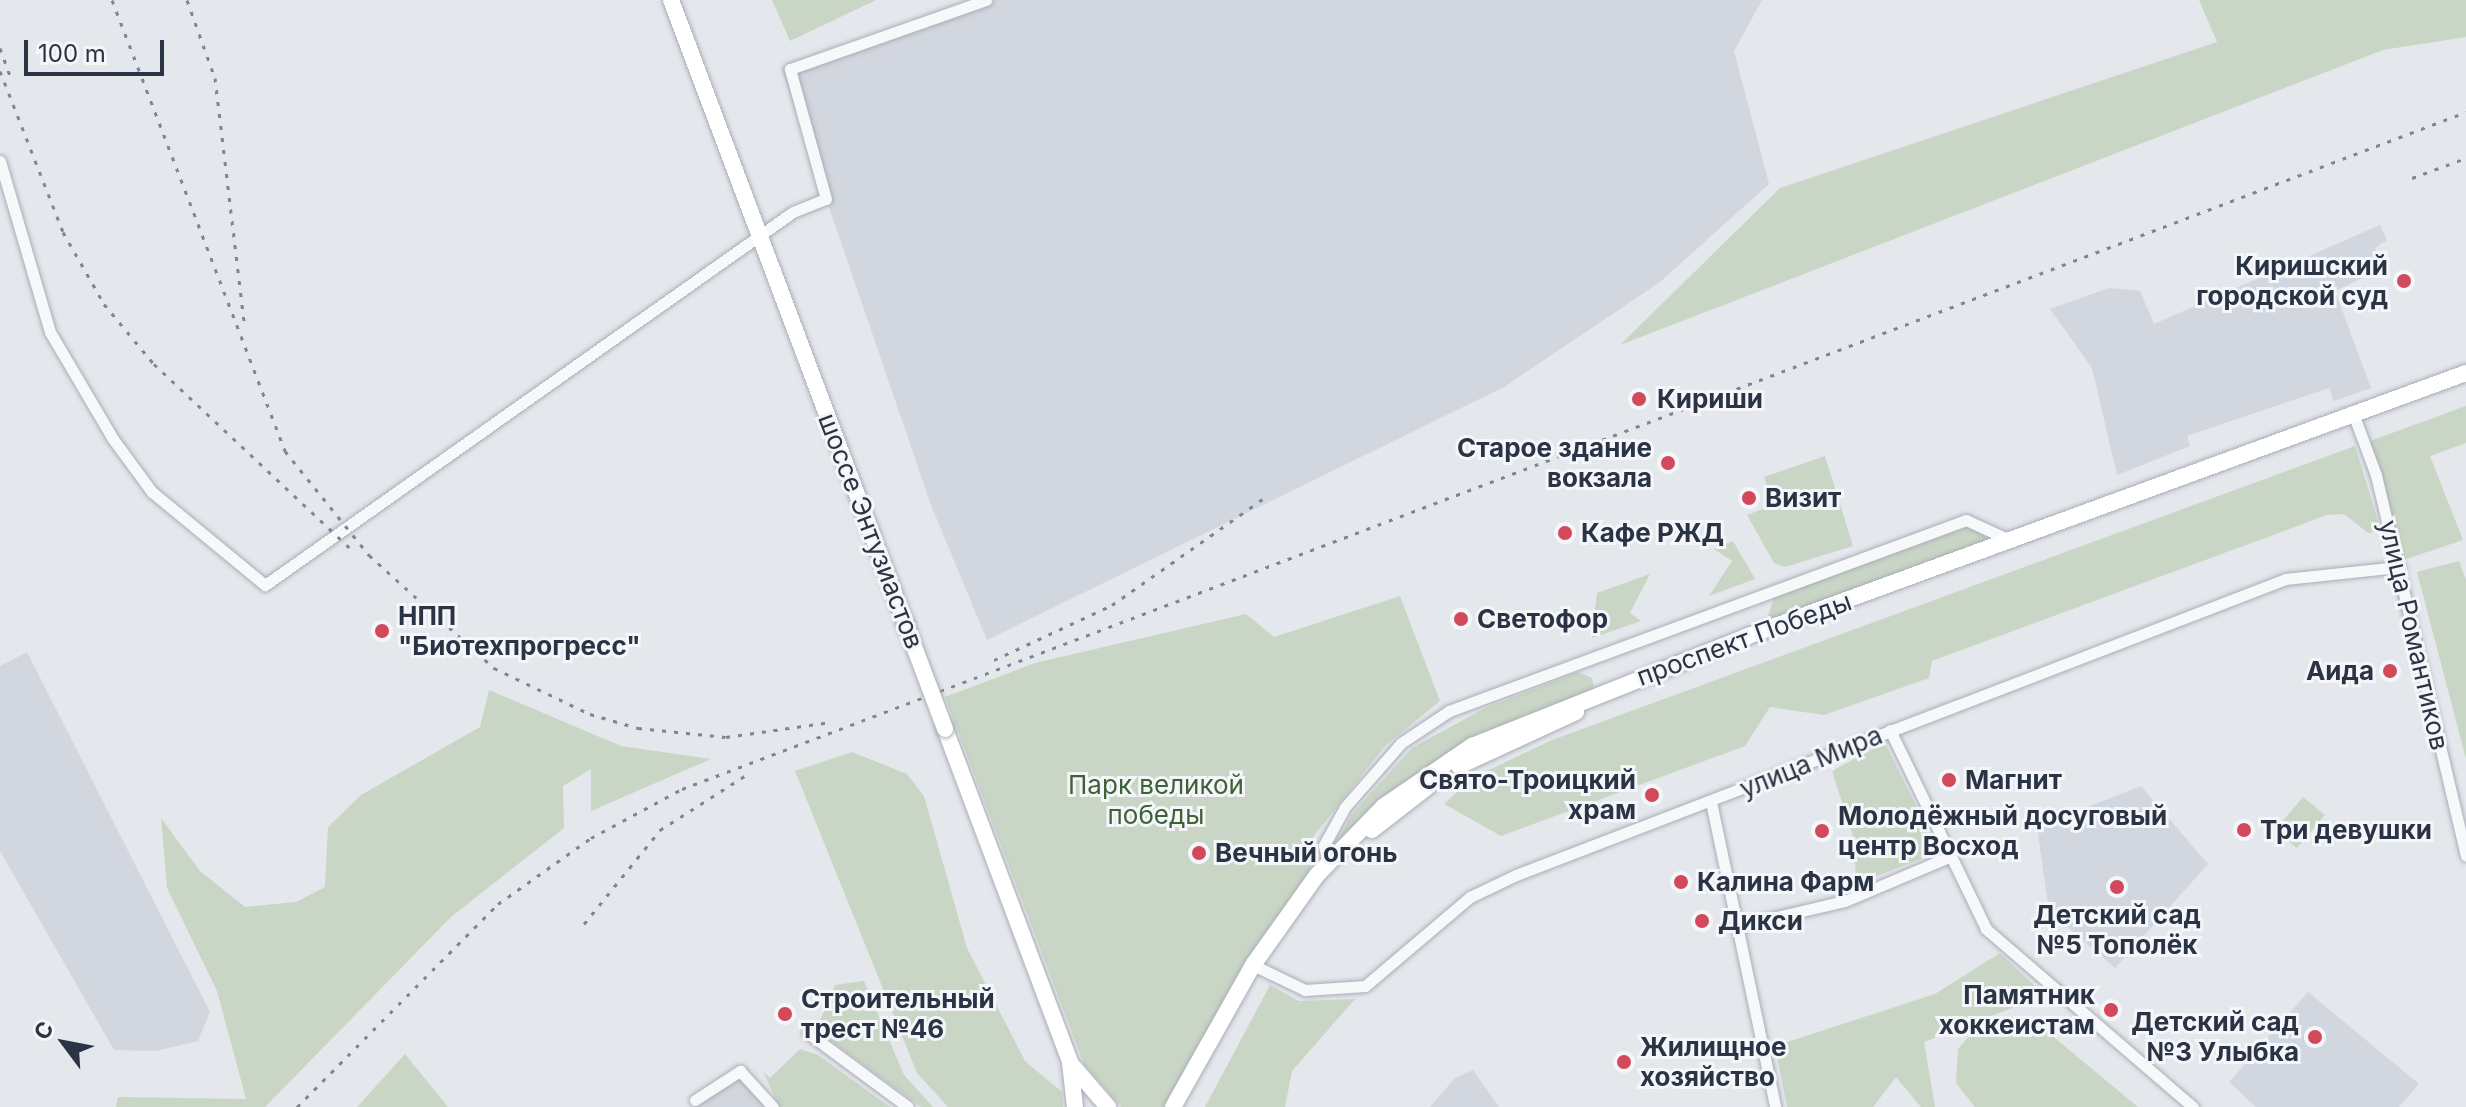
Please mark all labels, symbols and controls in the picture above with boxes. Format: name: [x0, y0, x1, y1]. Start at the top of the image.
scale bar: [28, 24, 168, 74]
text: 100 m: [38, 39, 106, 68]
place label: Киришский городской суд: [2196, 250, 2388, 312]
marker: Киришский городской суд: [2395, 272, 2413, 290]
place label: Кириши: [1657, 383, 1763, 415]
marker: Кириши: [1628, 388, 1650, 410]
street label: шоссе Энтузиастов: [812, 409, 930, 653]
place label: Старое здание вокзала: [1457, 432, 1652, 494]
marker: Старое здание вокзала: [1659, 454, 1677, 472]
place label: Визит: [1765, 482, 1841, 514]
marker: Визит: [1740, 489, 1758, 507]
place label: Кафе РЖД: [1581, 517, 1724, 549]
street label: улица Романтиков: [2372, 517, 2456, 753]
marker: Кафе РЖД: [1556, 524, 1574, 542]
street label: проспект Победы: [1632, 586, 1856, 692]
place label: НПП "Биотехпрогресс": [398, 600, 641, 662]
place label: Светофор: [1477, 603, 1608, 635]
marker: Светофор: [1452, 610, 1470, 628]
marker: НПП "Биотехпрогресс": [373, 622, 391, 640]
place label: Аида: [2306, 655, 2374, 687]
marker: Аида: [2381, 662, 2399, 680]
street label: улица Мира: [1735, 719, 1887, 805]
place label: Свято-Троицкий храм: [1419, 764, 1636, 826]
place label: Магнит: [1965, 764, 2062, 796]
park label: Парк великой победы: [1068, 769, 1244, 830]
marker: Магнит: [1940, 771, 1958, 789]
marker: Свято-Троицкий храм: [1643, 786, 1661, 804]
place label: Молодёжный досуговый центр Восход: [1838, 800, 2167, 862]
place label: Три девушки: [2260, 814, 2432, 846]
marker: Три девушки: [2235, 821, 2253, 839]
marker: Молодёжный досуговый центр Восход: [1813, 822, 1831, 840]
place label: Вечный огонь: [1215, 837, 1398, 869]
marker: Вечный огонь: [1190, 844, 1208, 862]
place label: Калина Фарм: [1697, 866, 1874, 898]
marker: Калина Фарм: [1672, 873, 1690, 891]
marker: Детский сад №5 Тополёк: [2108, 878, 2126, 896]
place label: Детский сад №5 Тополёк: [2033, 899, 2201, 960]
place label: Дикси: [1718, 905, 1803, 937]
marker: Дикси: [1693, 912, 1711, 930]
place label: Памятник хоккеистам: [1939, 979, 2095, 1040]
place label: Строительный трест №46: [801, 983, 995, 1044]
marker: Памятник хоккеистам: [2102, 1001, 2120, 1019]
north arrow: [24, 1003, 104, 1083]
marker: Строительный трест №46: [776, 1005, 794, 1023]
place label: Детский сад №3 Улыбка: [2131, 1006, 2299, 1068]
text: С: [28, 1016, 59, 1044]
marker: Детский сад №3 Улыбка: [2306, 1028, 2324, 1046]
place label: Жилищное хозяйство: [1640, 1031, 1787, 1092]
marker: Жилищное хозяйство: [1615, 1053, 1633, 1071]

